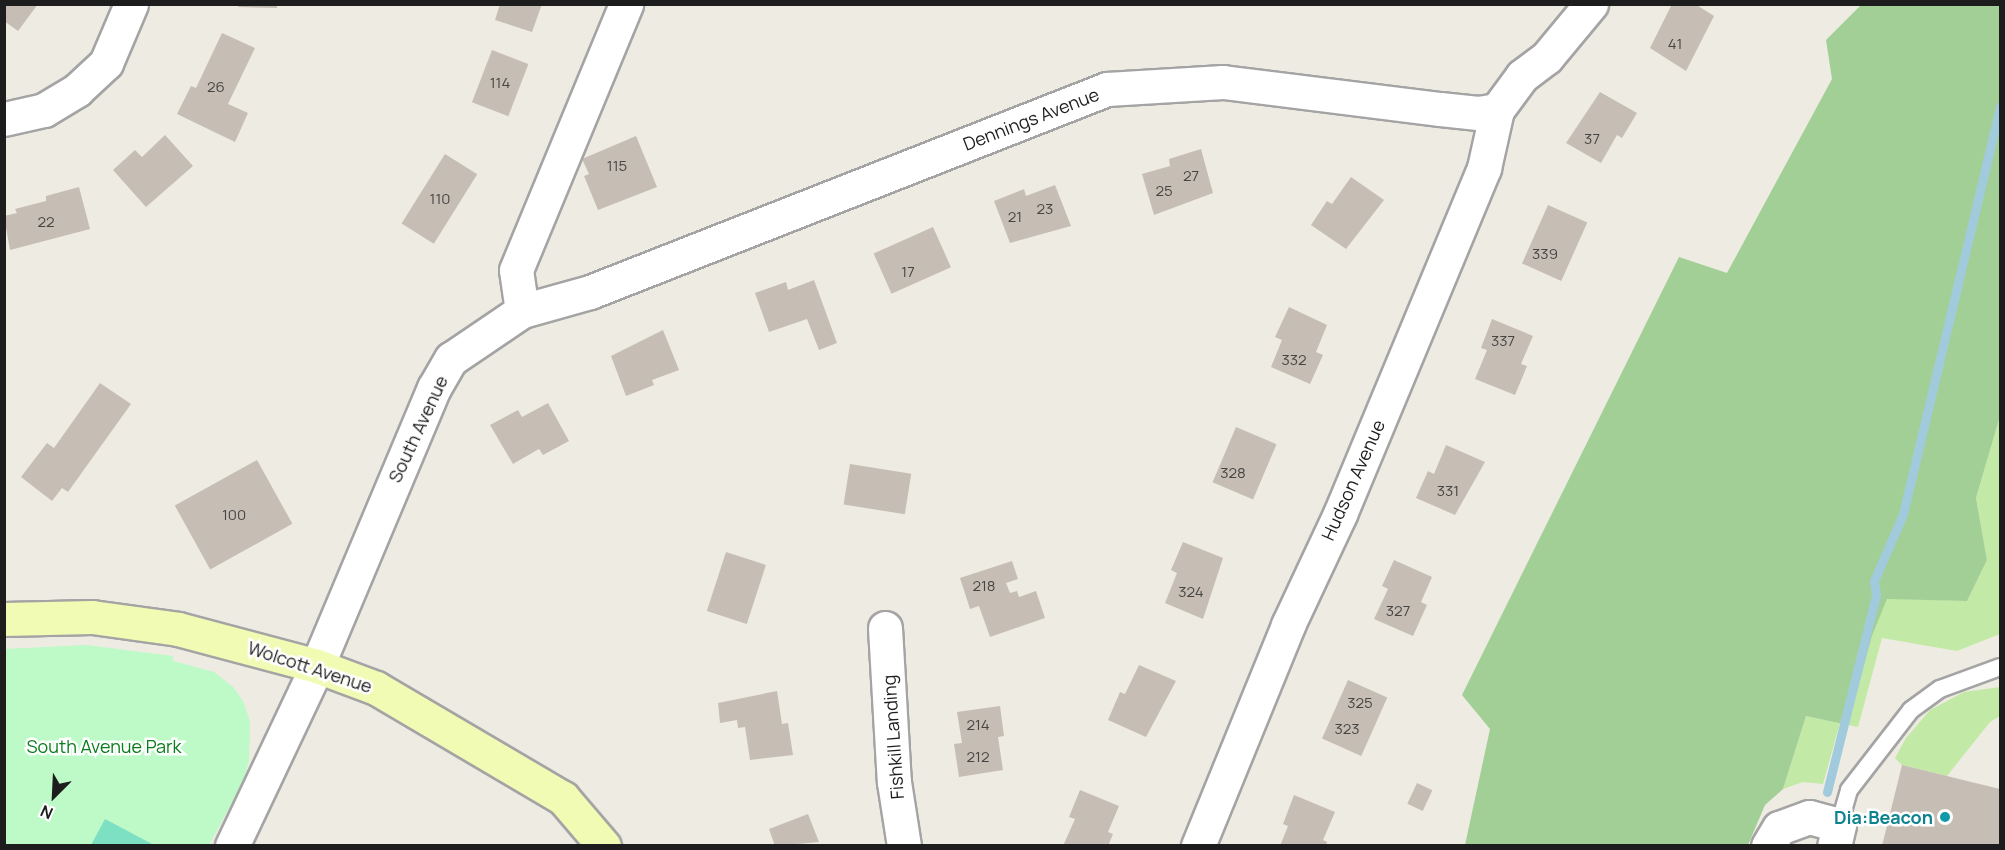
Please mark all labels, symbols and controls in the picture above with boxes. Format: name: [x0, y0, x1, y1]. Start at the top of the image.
house number: 41: [1668, 35, 1682, 53]
house number: 114: [490, 74, 510, 92]
house number: 26: [207, 78, 225, 96]
street label: Dennings Avenue: [960, 83, 1102, 155]
house number: 37: [1584, 130, 1600, 148]
house number: 115: [607, 157, 627, 175]
house number: 27: [1183, 167, 1199, 185]
house number: 25: [1155, 182, 1173, 200]
house number: 110: [430, 190, 450, 208]
house number: 23: [1037, 200, 1053, 218]
house number: 21: [1008, 208, 1022, 226]
house number: 22: [37, 213, 55, 231]
house number: 339: [1532, 245, 1558, 263]
house number: 17: [901, 263, 915, 281]
house number: 337: [1491, 332, 1515, 350]
house number: 332: [1281, 351, 1307, 369]
street label: South Avenue: [384, 372, 452, 486]
street label: Hudson Avenue: [1317, 416, 1389, 544]
house number: 328: [1220, 464, 1246, 482]
house number: 331: [1437, 482, 1459, 500]
house number: 100: [222, 506, 246, 524]
house number: 218: [972, 577, 996, 595]
house number: 324: [1178, 583, 1204, 601]
house number: 327: [1386, 602, 1410, 620]
street label: Wolcott Avenue: [245, 637, 375, 697]
street label: Fishkill Landing: [878, 674, 908, 800]
house number: 325: [1347, 694, 1373, 712]
house number: 214: [966, 716, 990, 734]
house number: 323: [1334, 720, 1360, 738]
park label: South Avenue Park: [26, 735, 182, 757]
house number: 212: [967, 748, 989, 766]
north arrow: [24, 766, 84, 826]
text: N: [37, 800, 56, 825]
place label: Dia:Beacon: [1834, 806, 1933, 828]
marker: Dia:Beacon: [1938, 810, 1952, 824]

